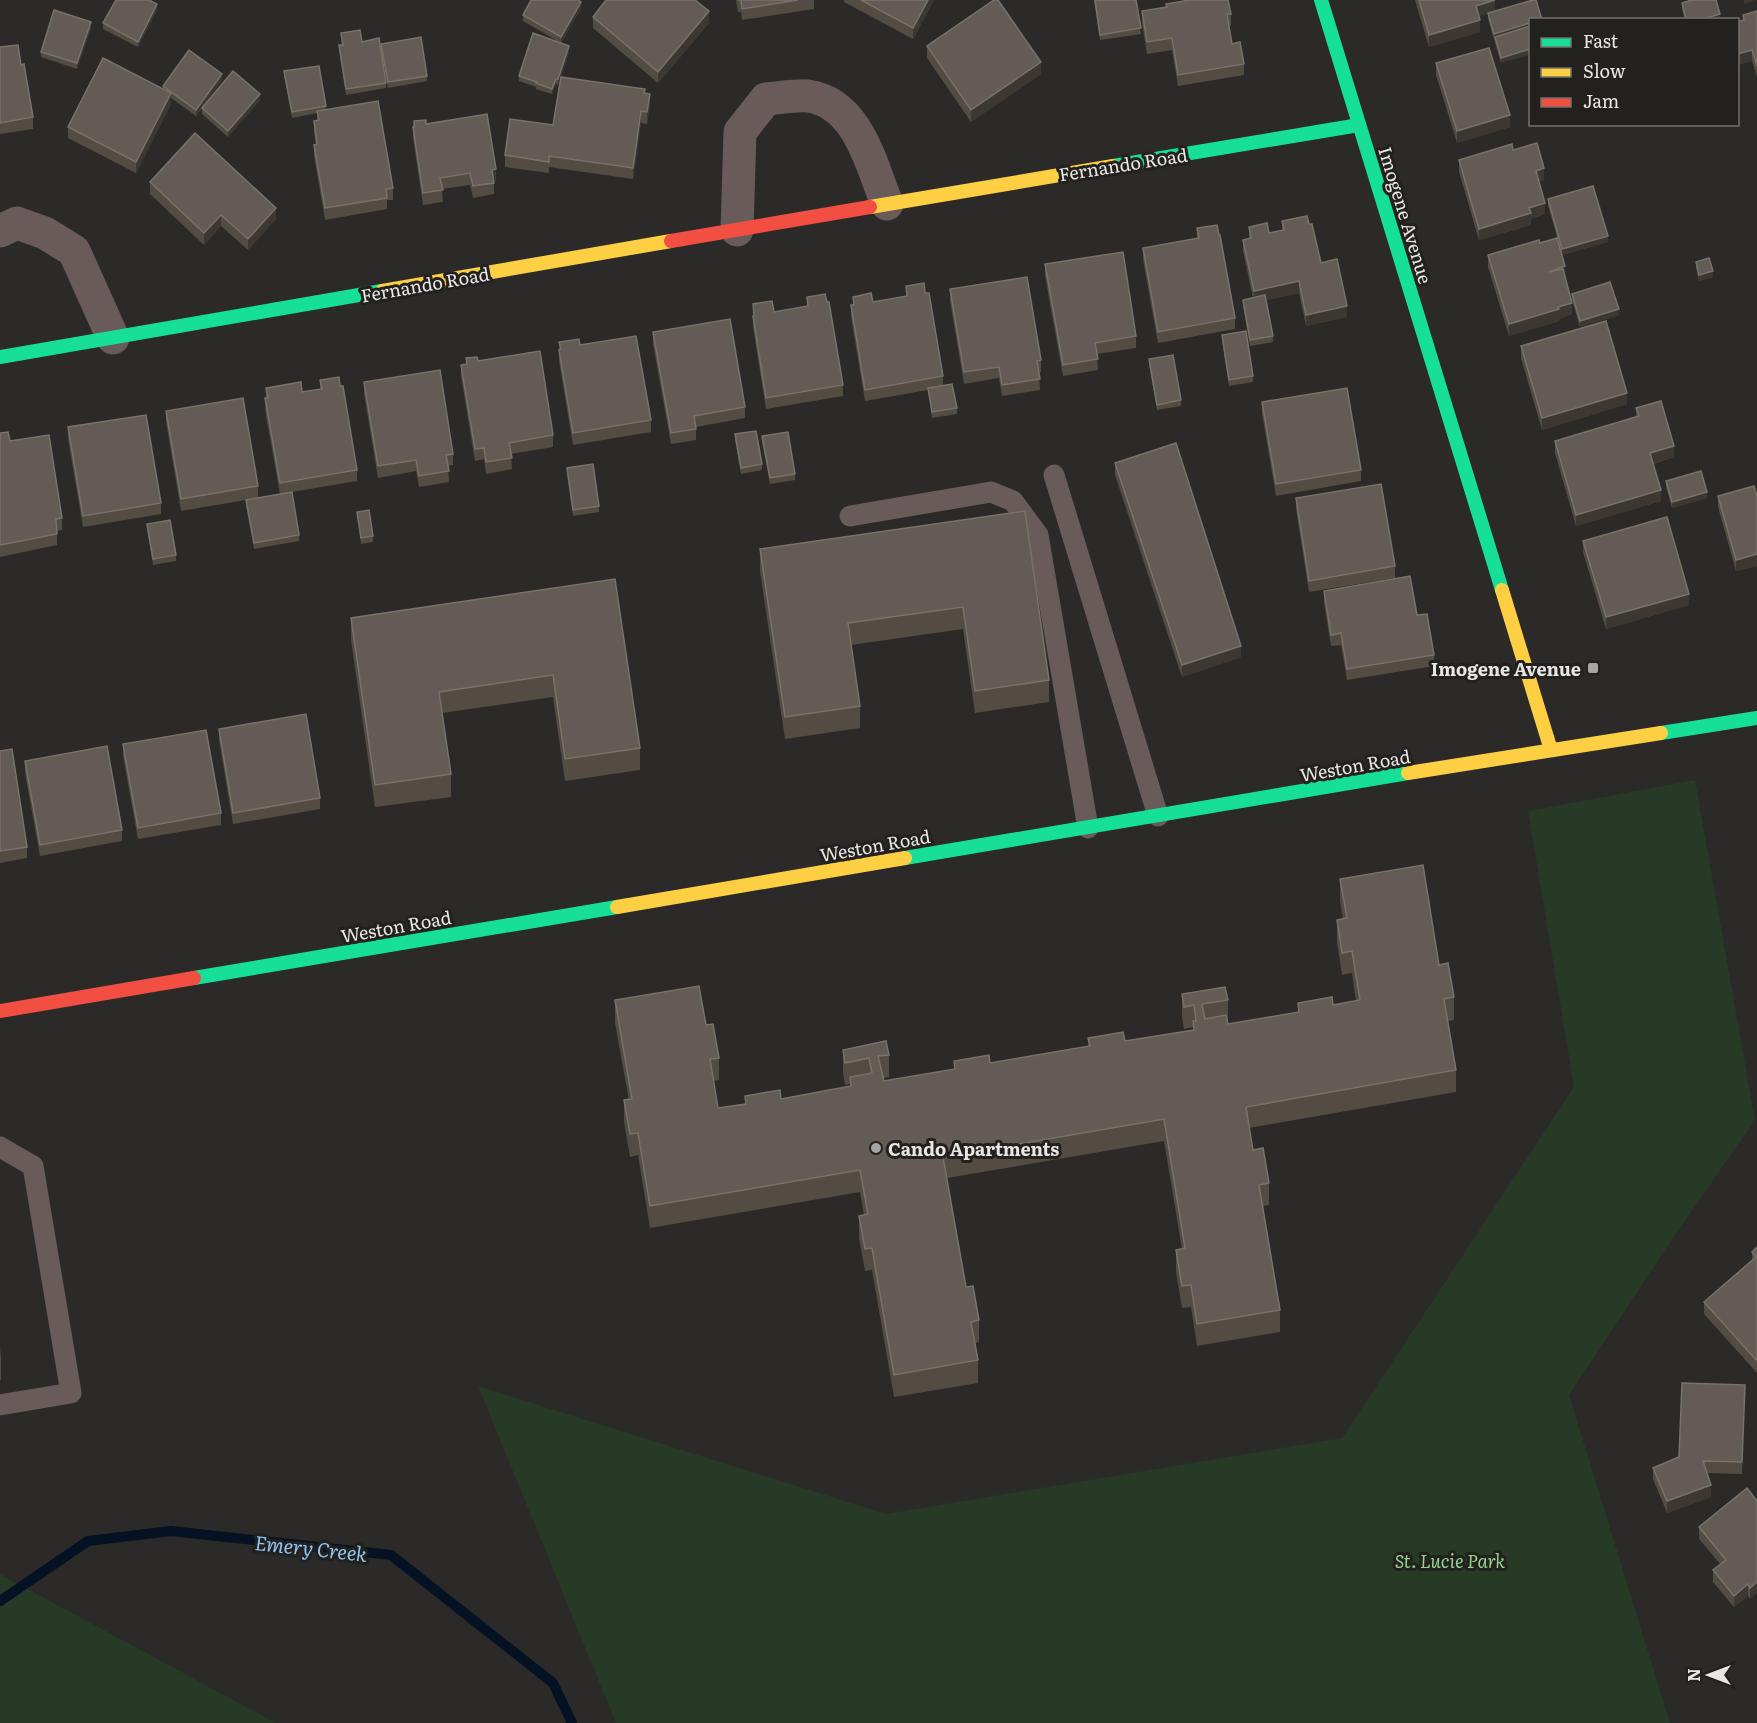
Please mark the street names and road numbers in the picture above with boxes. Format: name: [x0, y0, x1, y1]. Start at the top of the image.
street label: Fernando Road: [1057, 141, 1189, 187]
street label: Imogene Avenue: [1372, 143, 1440, 287]
street label: Fernando Road: [359, 259, 491, 309]
street label: Weston Road: [1298, 742, 1412, 788]
street label: Weston Road: [818, 822, 932, 868]
street label: Weston Road: [339, 903, 453, 949]

